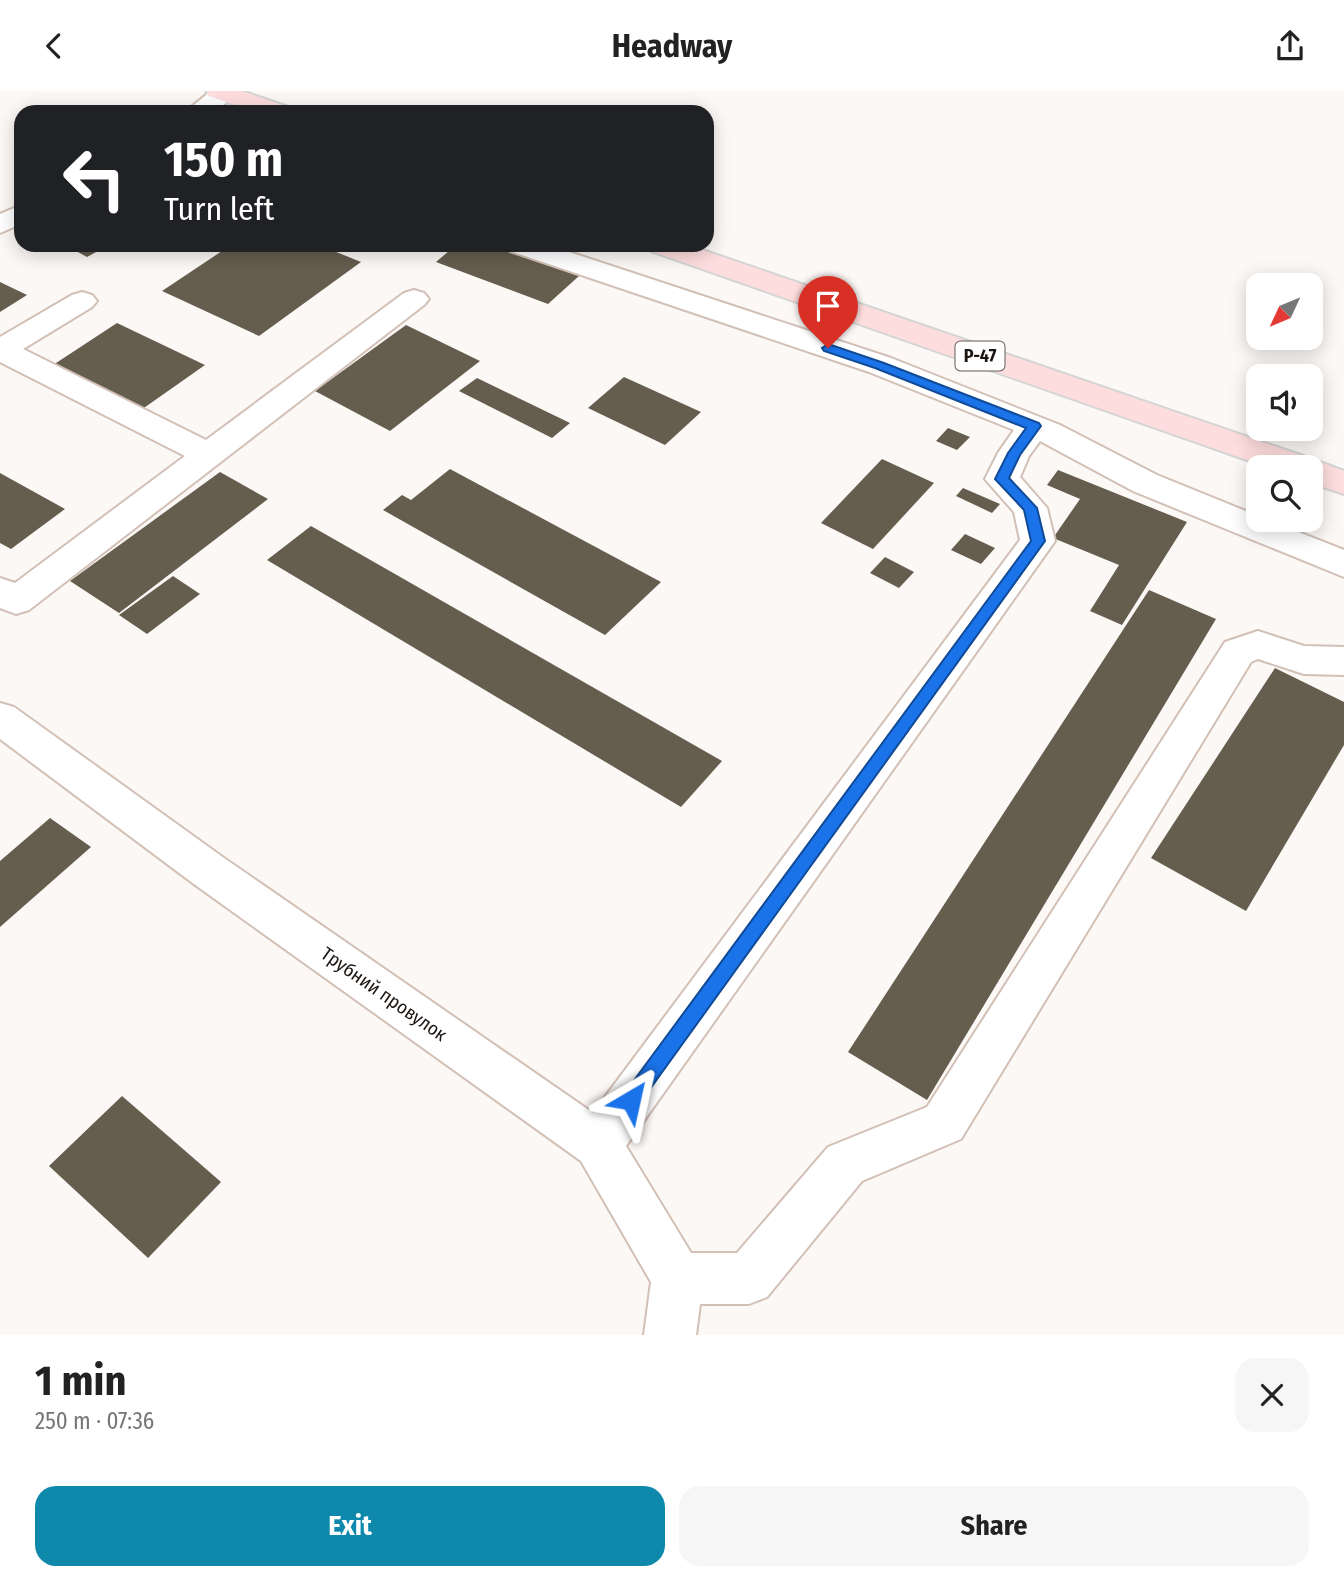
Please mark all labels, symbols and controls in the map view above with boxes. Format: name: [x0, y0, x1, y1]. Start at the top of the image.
icon: back: [35, 27, 73, 65]
text: Headway: [612, 27, 732, 65]
icon: share: [1271, 27, 1309, 65]
text: 150 m: [164, 130, 283, 189]
icon: left: [49, 133, 140, 224]
text: Turn left: [164, 190, 274, 228]
north arrow: [1246, 273, 1323, 350]
map controls: [1246, 273, 1323, 532]
pin: [798, 276, 858, 348]
icon: arrive: [809, 287, 847, 325]
road number: Р-47: [956, 341, 1004, 370]
button: sound: [1246, 364, 1323, 441]
button: search: [1246, 455, 1323, 532]
street label: Трубний провулок: [317, 942, 452, 1046]
position arrow: [594, 1063, 668, 1137]
text: 1 min: [35, 1356, 126, 1406]
button: close: [1235, 1358, 1309, 1432]
text: 250 m · 07:36: [35, 1407, 154, 1435]
button: Exit: [35, 1486, 665, 1566]
button: Share: [679, 1486, 1309, 1566]

